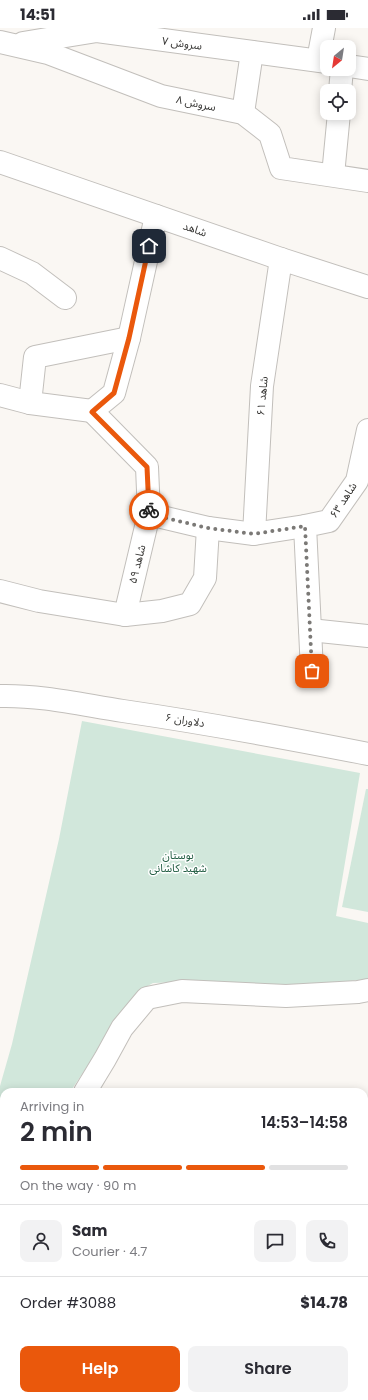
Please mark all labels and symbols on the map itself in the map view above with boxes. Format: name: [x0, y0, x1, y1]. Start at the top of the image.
street label: سروش ۷: [161, 32, 203, 54]
north arrow: [320, 40, 356, 76]
street label: سروش ۸: [175, 91, 218, 115]
street label: شاهد: [181, 218, 209, 241]
pin: [132, 229, 166, 263]
street label: شاهد ۶۱: [252, 375, 272, 416]
street label: شاهد ۶۳: [326, 479, 361, 521]
courier: [129, 490, 169, 530]
street label: شاهد ۵۹: [124, 543, 150, 585]
pin: [295, 654, 329, 688]
street label: دلاوران ۶: [164, 709, 206, 731]
park label: بوستان شهید کاشانی: [149, 847, 207, 876]

